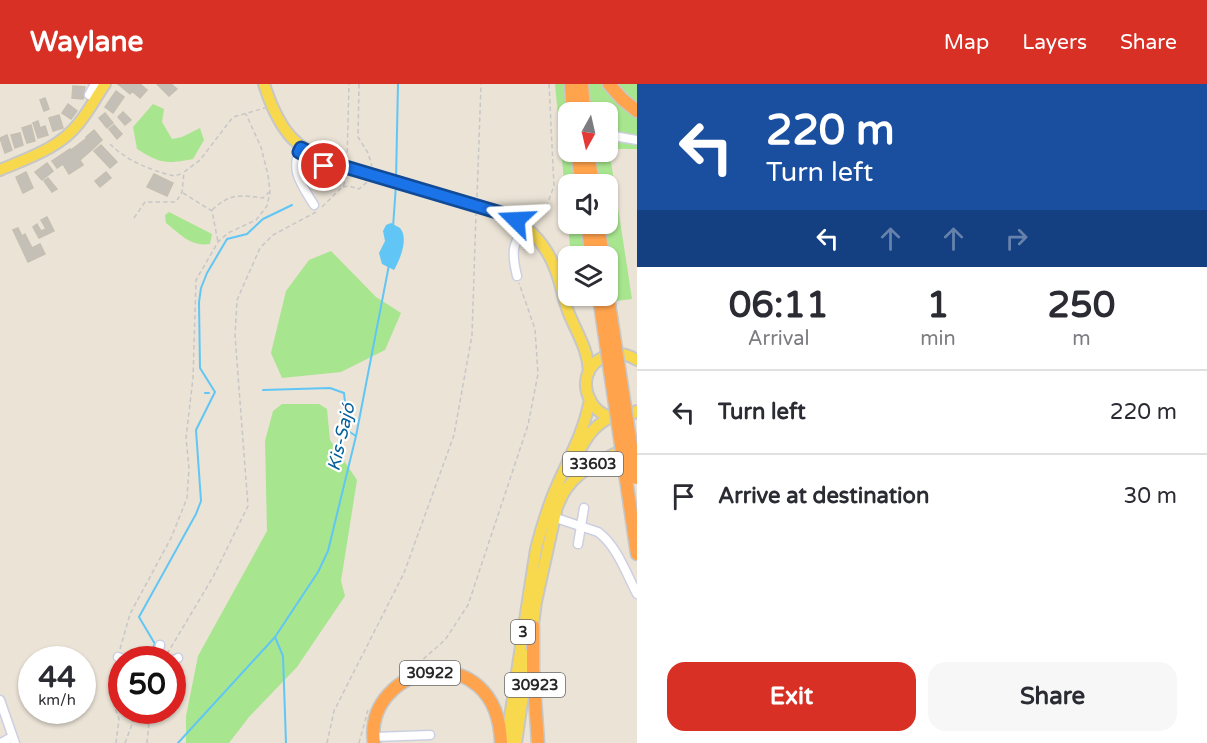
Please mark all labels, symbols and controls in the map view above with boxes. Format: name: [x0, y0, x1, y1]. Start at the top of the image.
text: Waylane: [30, 25, 143, 59]
text: Map: [944, 30, 989, 55]
text: Layers: [1022, 30, 1087, 55]
text: Share: [1120, 30, 1177, 55]
north arrow: [558, 102, 618, 162]
map controls: [558, 102, 618, 306]
text: 220 m: [766, 105, 895, 156]
icon: left: [667, 108, 745, 186]
pin: [298, 140, 349, 191]
icon: arrive: [307, 149, 340, 182]
text: Turn left: [766, 156, 873, 189]
button: sound: [558, 174, 618, 234]
position arrow: [484, 188, 548, 252]
icon: left: [811, 222, 844, 255]
icon: ahead: [874, 222, 907, 255]
icon: ahead: [937, 222, 970, 255]
icon: right: [1000, 222, 1033, 255]
button: layers: [558, 246, 618, 306]
text: 06:11: [729, 284, 829, 327]
text: 1: [927, 284, 949, 327]
text: 250: [1047, 284, 1115, 327]
text: Arrival: [748, 327, 810, 351]
text: min: [920, 327, 956, 351]
text: m: [1072, 327, 1091, 351]
icon: left: [667, 396, 700, 429]
text: Turn left: [718, 399, 806, 425]
text: 220 m: [1110, 399, 1177, 425]
water label: Kis-Sajó: [323, 400, 360, 473]
road number: 33603: [563, 452, 623, 476]
icon: arrive: [667, 480, 700, 513]
text: Arrive at destination: [718, 483, 929, 509]
text: 30 m: [1123, 483, 1177, 509]
road number: 3: [511, 620, 535, 644]
speed limit sign: 50: [108, 646, 186, 724]
text: 44: [38, 659, 76, 696]
road number: 30922: [400, 661, 460, 685]
button: Exit: [667, 662, 916, 731]
button: Share: [928, 662, 1177, 731]
road number: 30923: [505, 673, 565, 697]
text: km/h: [38, 691, 76, 709]

